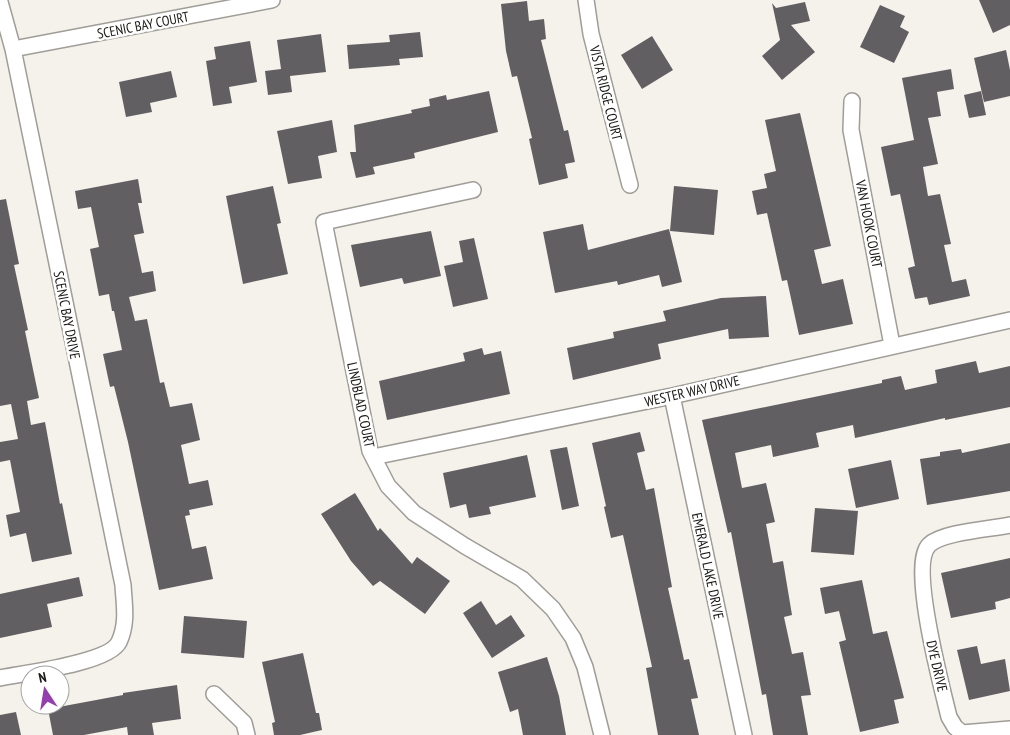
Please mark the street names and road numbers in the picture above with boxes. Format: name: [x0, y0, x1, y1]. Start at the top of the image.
street label: SCENIC BAY COURT: [96, 7, 191, 43]
street label: VISTA RIDGE COURT: [585, 43, 627, 143]
street label: VAN HOOK COURT: [851, 178, 886, 270]
street label: SCENIC BAY DRIVE: [50, 269, 84, 361]
street label: LINDBLAD COURT: [343, 361, 379, 450]
street label: WESTER WAY DRIVE: [643, 371, 741, 411]
street label: EMERALD LAKE DRIVE: [688, 511, 728, 621]
street label: DYE DRIVE: [922, 639, 952, 693]

